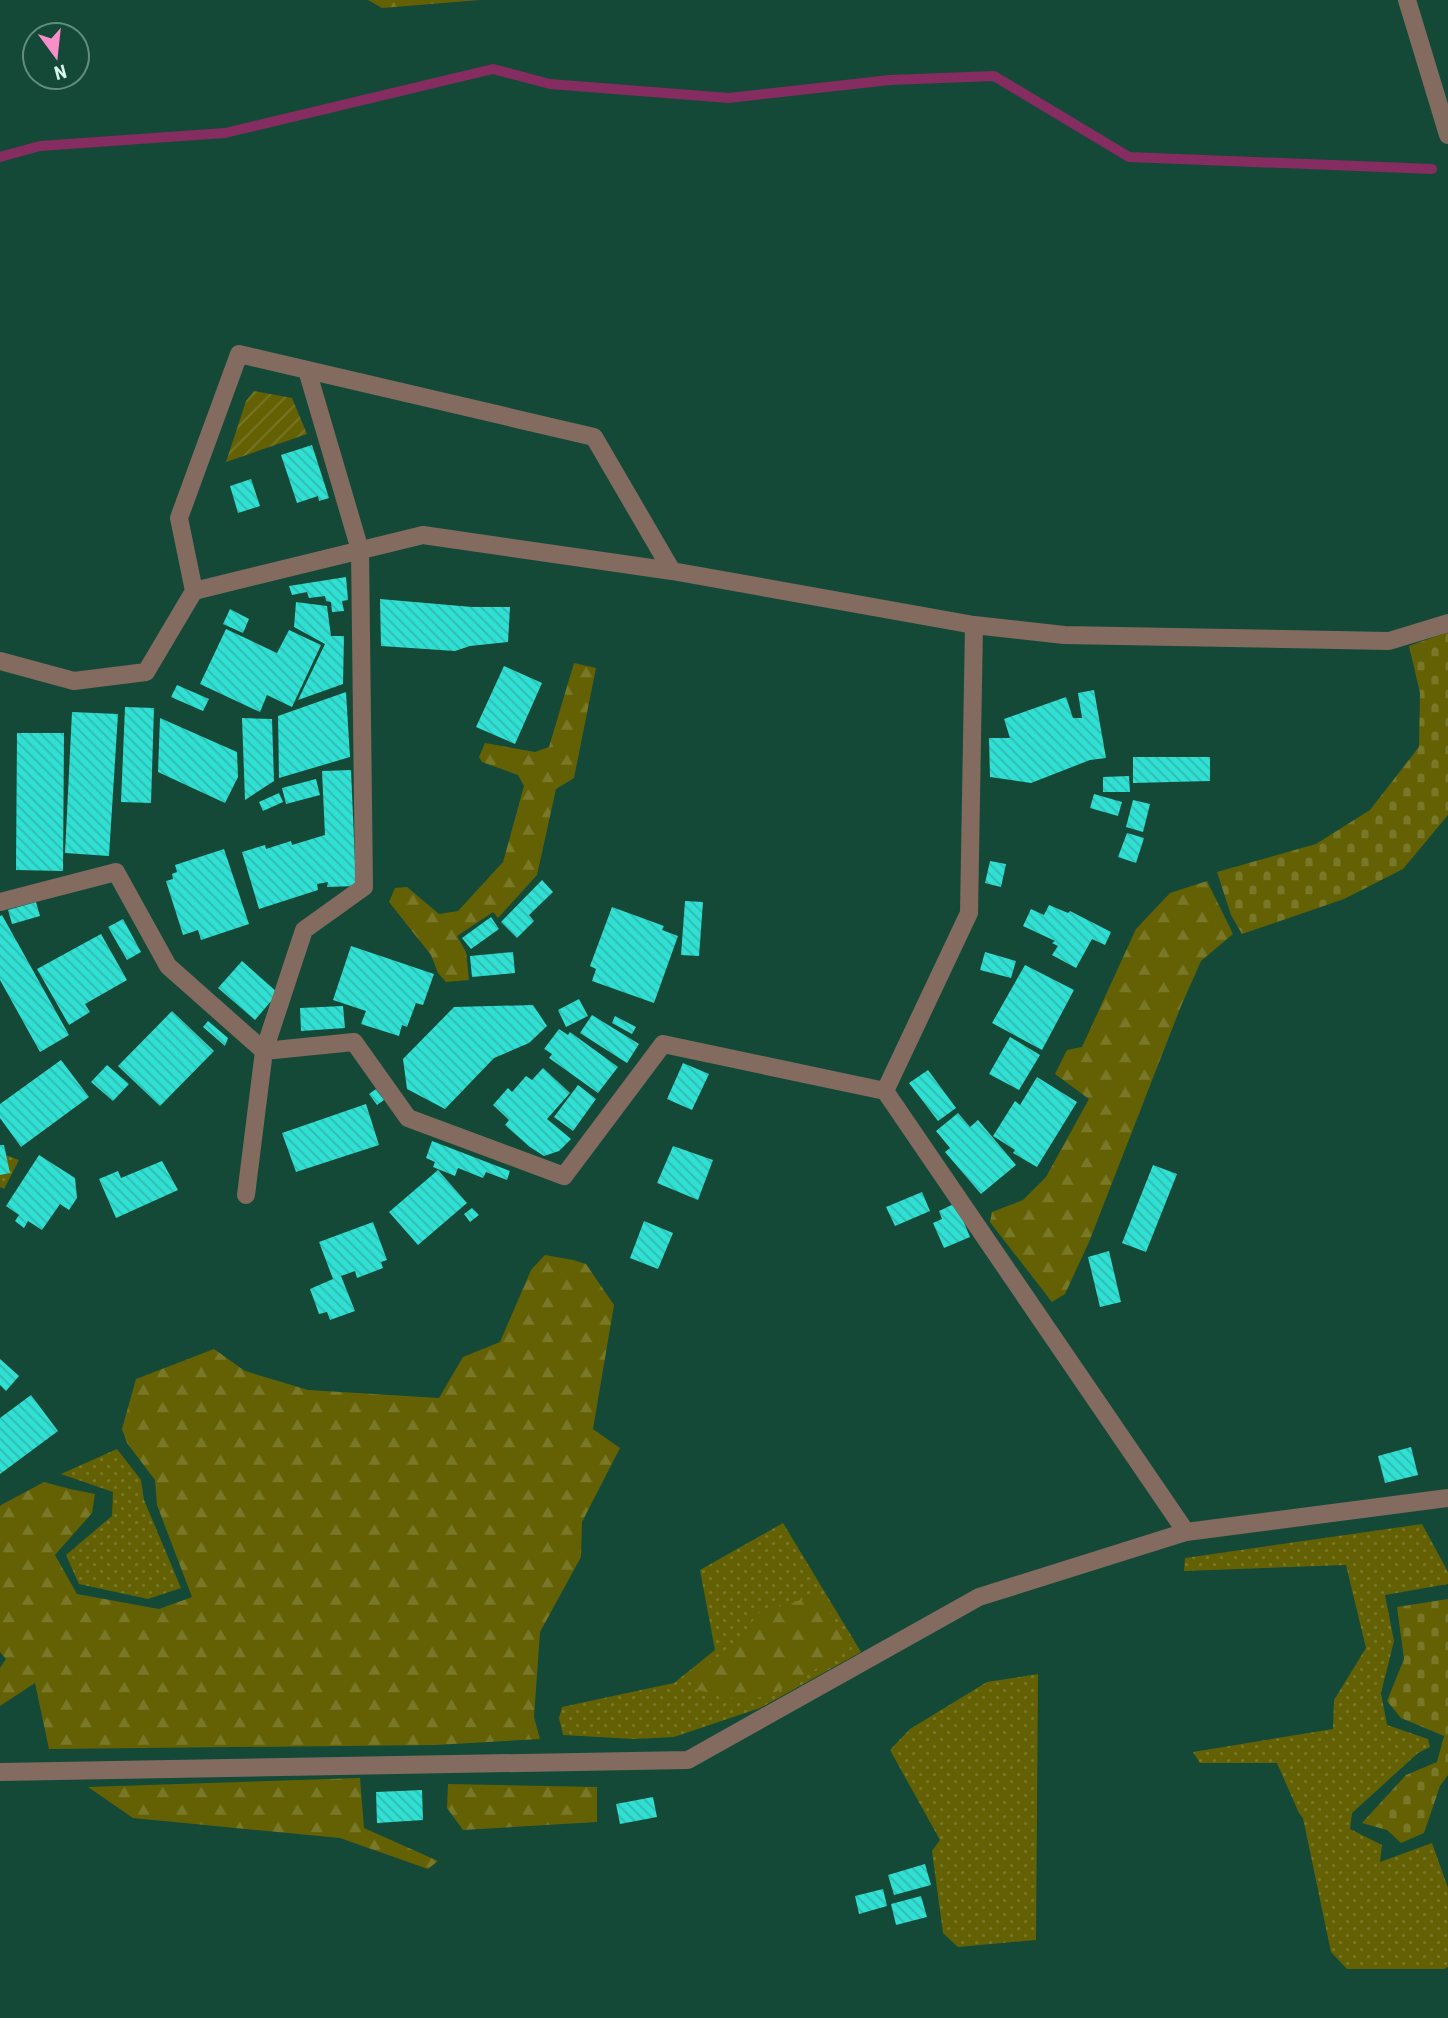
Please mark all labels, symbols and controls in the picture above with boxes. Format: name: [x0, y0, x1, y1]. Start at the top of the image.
north arrow: [21, 21, 91, 91]
text: N: [52, 59, 69, 85]

